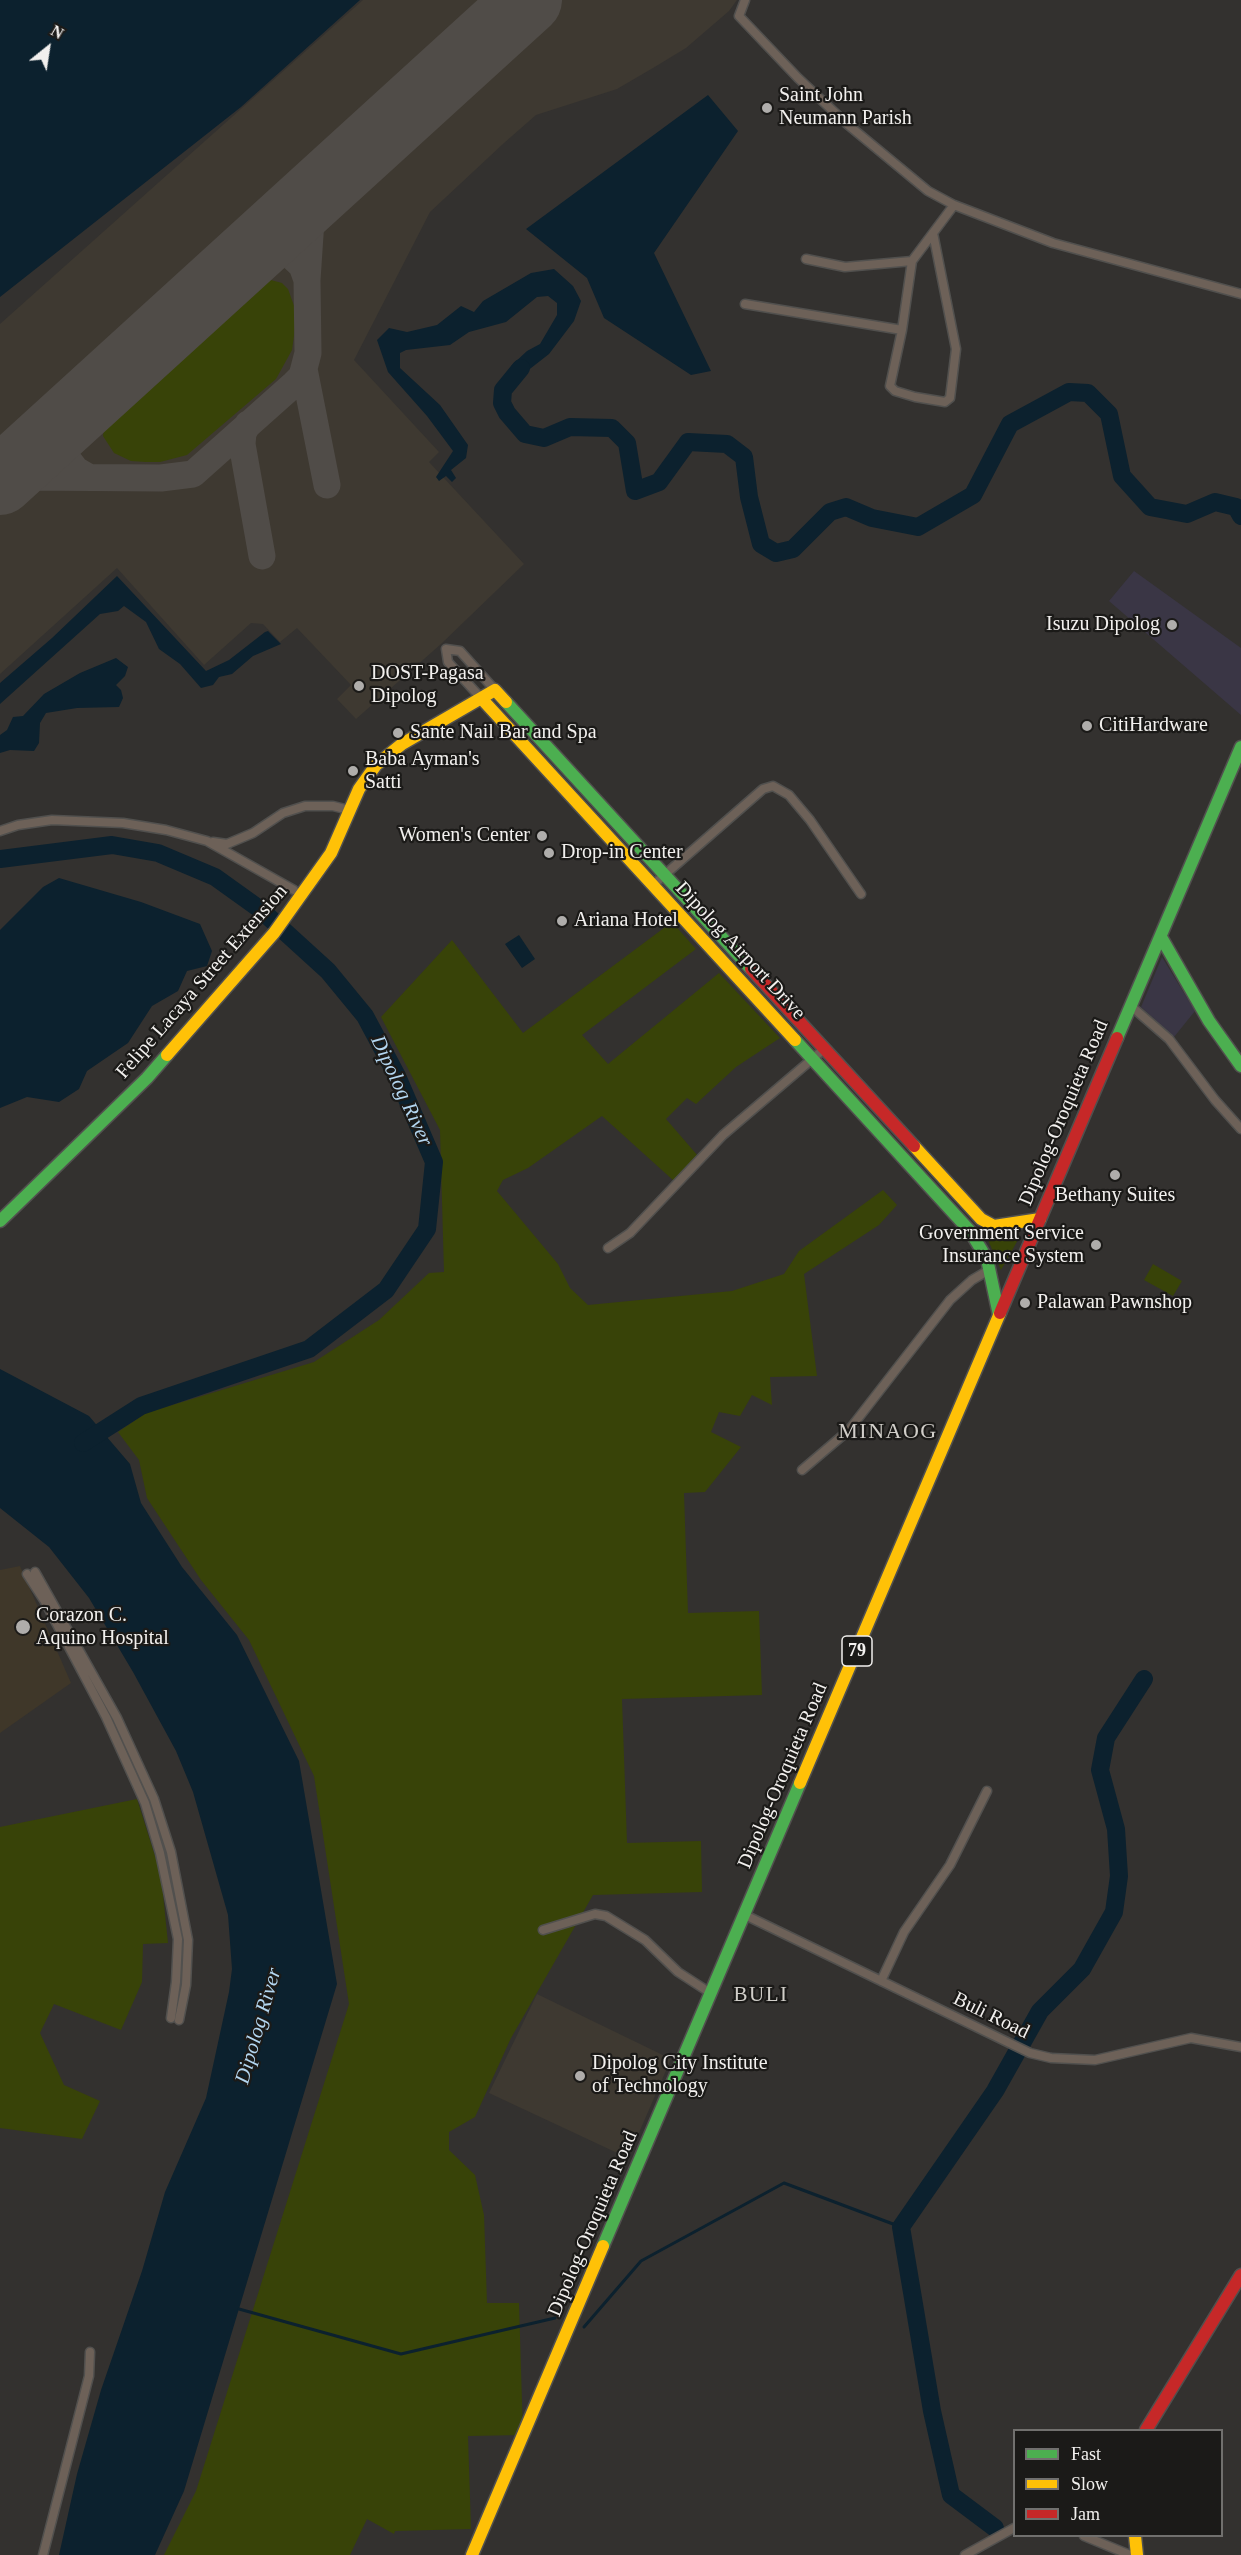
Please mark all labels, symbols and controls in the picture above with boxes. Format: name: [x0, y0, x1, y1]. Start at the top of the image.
north arrow: [18, 18, 78, 78]
text: N: [48, 22, 67, 42]
place label: Saint John Neumann Parish: [779, 84, 912, 131]
marker: Saint John Neumann Parish: [760, 101, 774, 115]
place label: Isuzu Dipolog: [1046, 613, 1160, 637]
marker: Isuzu Dipolog: [1165, 618, 1179, 632]
place label: DOST-Pagasa Dipolog: [371, 662, 484, 709]
marker: DOST-Pagasa Dipolog: [352, 679, 366, 693]
place label: CitiHardware: [1099, 714, 1208, 738]
marker: CitiHardware: [1080, 719, 1094, 733]
place label: Sante Nail Bar and Spa: [410, 721, 597, 745]
marker: Sante Nail Bar and Spa: [391, 726, 405, 740]
place label: Baba Ayman's Satti: [365, 748, 480, 795]
marker: Baba Ayman's Satti: [346, 764, 360, 778]
place label: Women's Center: [399, 824, 530, 848]
marker: Women's Center: [535, 829, 549, 843]
place label: Drop-in Center: [561, 841, 683, 865]
marker: Drop-in Center: [542, 846, 556, 860]
street label: Dipolog Airport Drive: [670, 877, 810, 1025]
street label: Felipe Lacaya Street Extension: [111, 880, 293, 1084]
place label: Ariana Hotel: [574, 909, 678, 933]
marker: Ariana Hotel: [555, 914, 569, 928]
street label: Dipolog-Oroquieta Road: [1014, 1017, 1114, 1209]
water label: Dipolog River: [364, 1031, 438, 1151]
marker: Bethany Suites: [1108, 1168, 1122, 1182]
place label: Bethany Suites: [1055, 1184, 1175, 1208]
place label: Government Service Insurance System: [919, 1222, 1084, 1269]
marker: Government Service Insurance System: [1089, 1238, 1103, 1252]
place label: Palawan Pawnshop: [1037, 1291, 1192, 1315]
marker: Palawan Pawnshop: [1018, 1296, 1032, 1310]
district label: MINAOG: [838, 1419, 938, 1445]
place label: Corazon C. Aquino Hospital: [36, 1604, 169, 1651]
marker: Corazon C. Aquino Hospital: [14, 1618, 32, 1636]
road number: 79: [842, 1636, 872, 1666]
street label: Dipolog-Oroquieta Road: [733, 1680, 833, 1872]
water label: Dipolog River: [230, 1965, 288, 2087]
district label: BULI: [734, 1982, 788, 2008]
street label: Buli Road: [949, 1987, 1033, 2045]
place label: Dipolog City Institute of Technology: [592, 2052, 768, 2099]
marker: Dipolog City Institute of Technology: [573, 2069, 587, 2083]
street label: Dipolog-Oroquieta Road: [543, 2128, 643, 2320]
legend: [1013, 2429, 1223, 2537]
text: Fast: [1071, 2444, 1101, 2464]
text: Slow: [1071, 2474, 1108, 2494]
text: Jam: [1071, 2504, 1100, 2524]

